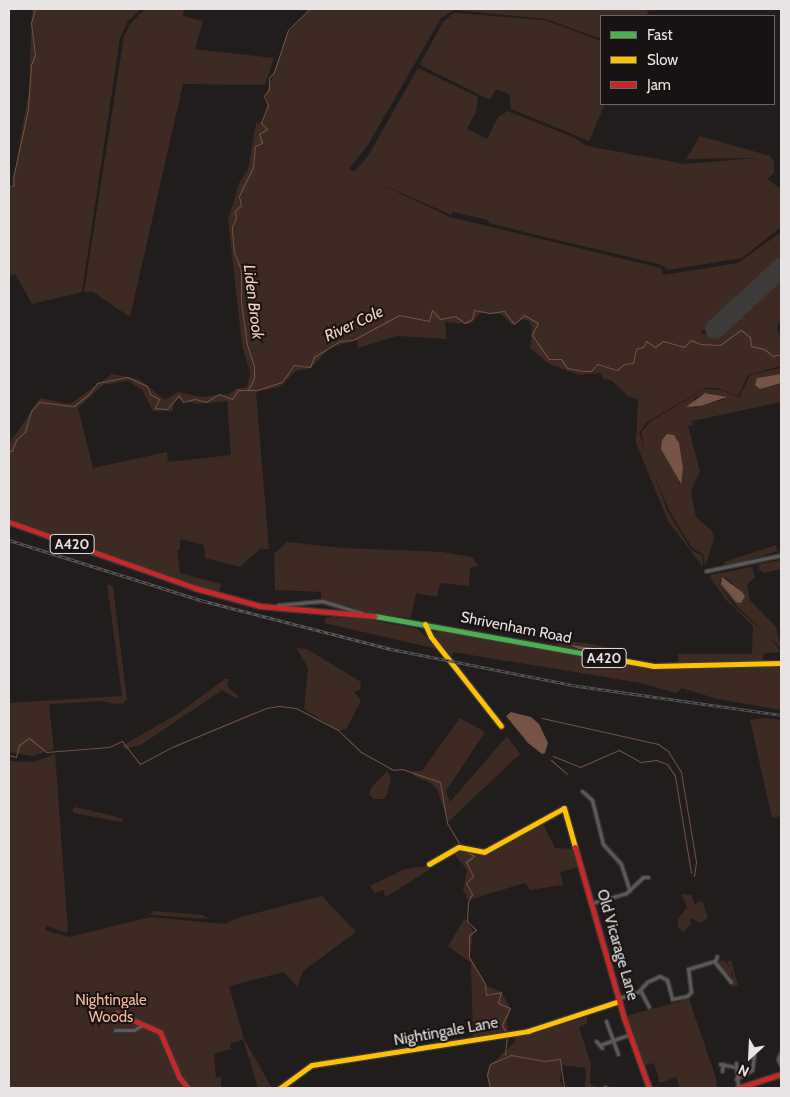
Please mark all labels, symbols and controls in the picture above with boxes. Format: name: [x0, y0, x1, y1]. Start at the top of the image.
legend: [600, 15, 775, 105]
text: Fast: [647, 26, 672, 44]
text: Slow: [647, 51, 678, 69]
text: Jam: [647, 76, 671, 94]
water label: Liden Brook: [239, 264, 267, 340]
water label: River Cole: [321, 302, 387, 346]
road number: A420: [50, 532, 94, 556]
street label: Shrivenham Road: [459, 608, 573, 648]
road number: A420: [582, 646, 626, 670]
street label: Old Vicarage Lane: [593, 887, 641, 1003]
park label: Nightingale Woods: [75, 991, 147, 1026]
street label: Nightingale Lane: [392, 1014, 500, 1050]
north arrow: [725, 1032, 775, 1082]
text: N: [735, 1060, 752, 1081]

